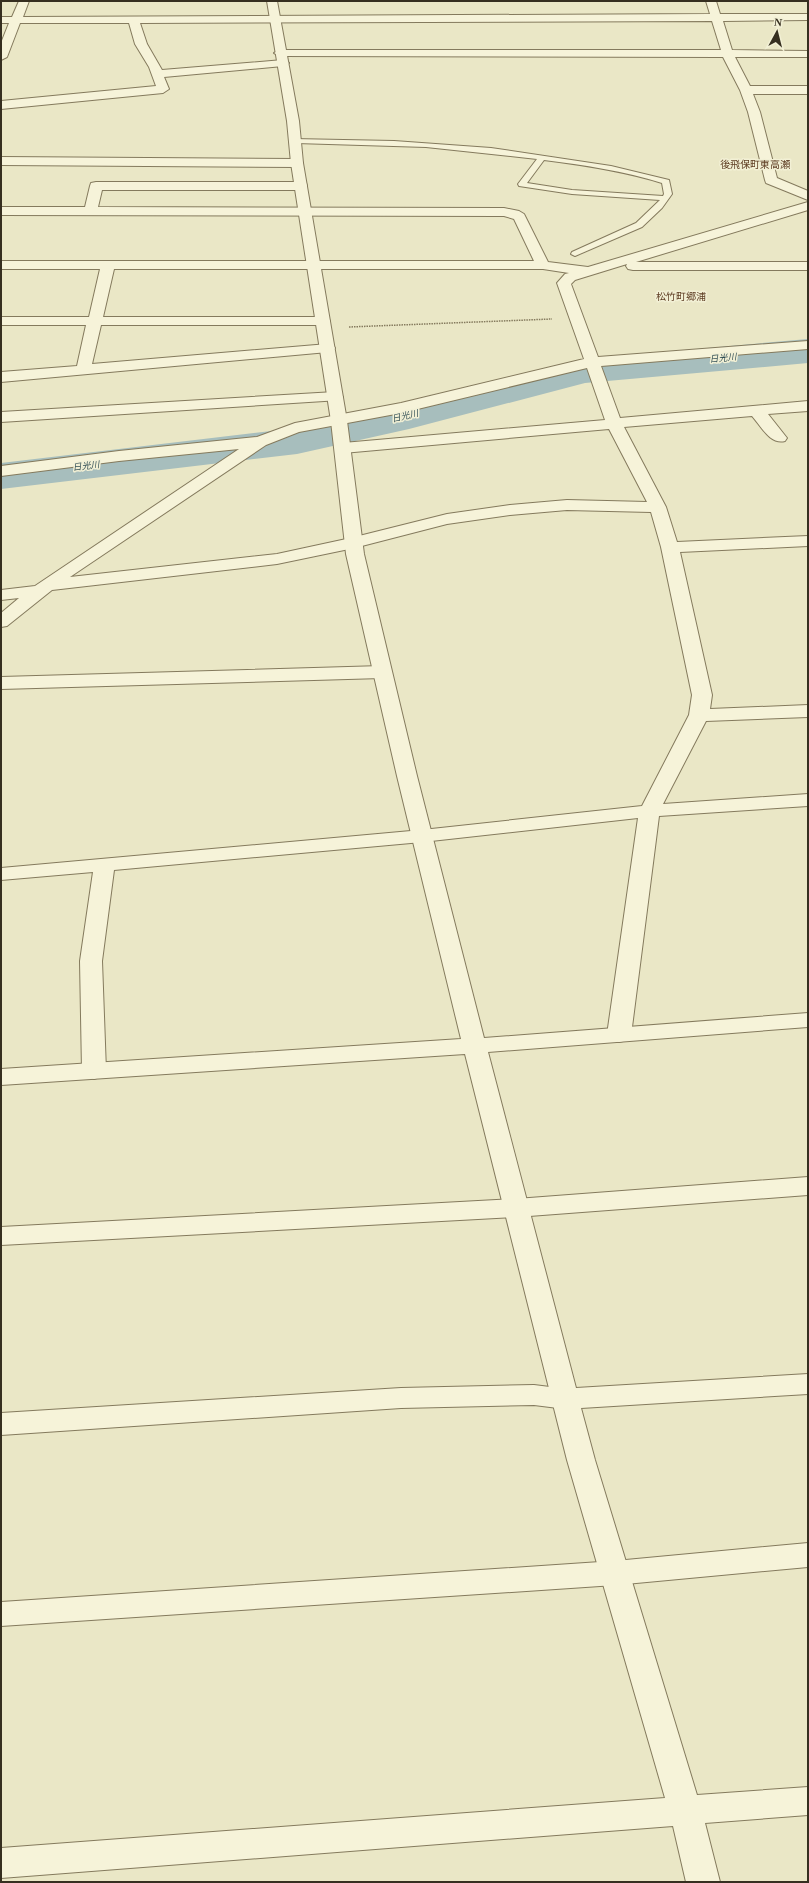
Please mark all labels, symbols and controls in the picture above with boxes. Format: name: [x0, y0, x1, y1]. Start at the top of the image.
north arrow: [757, 12, 797, 52]
text: N: [774, 16, 783, 29]
district label: 後飛保町東高瀬: [720, 159, 791, 170]
district label: 松竹町郷浦: [656, 291, 706, 302]
water label: 日光川: [709, 352, 738, 364]
water label: 日光川: [391, 408, 420, 424]
water label: 日光川: [72, 459, 101, 473]

